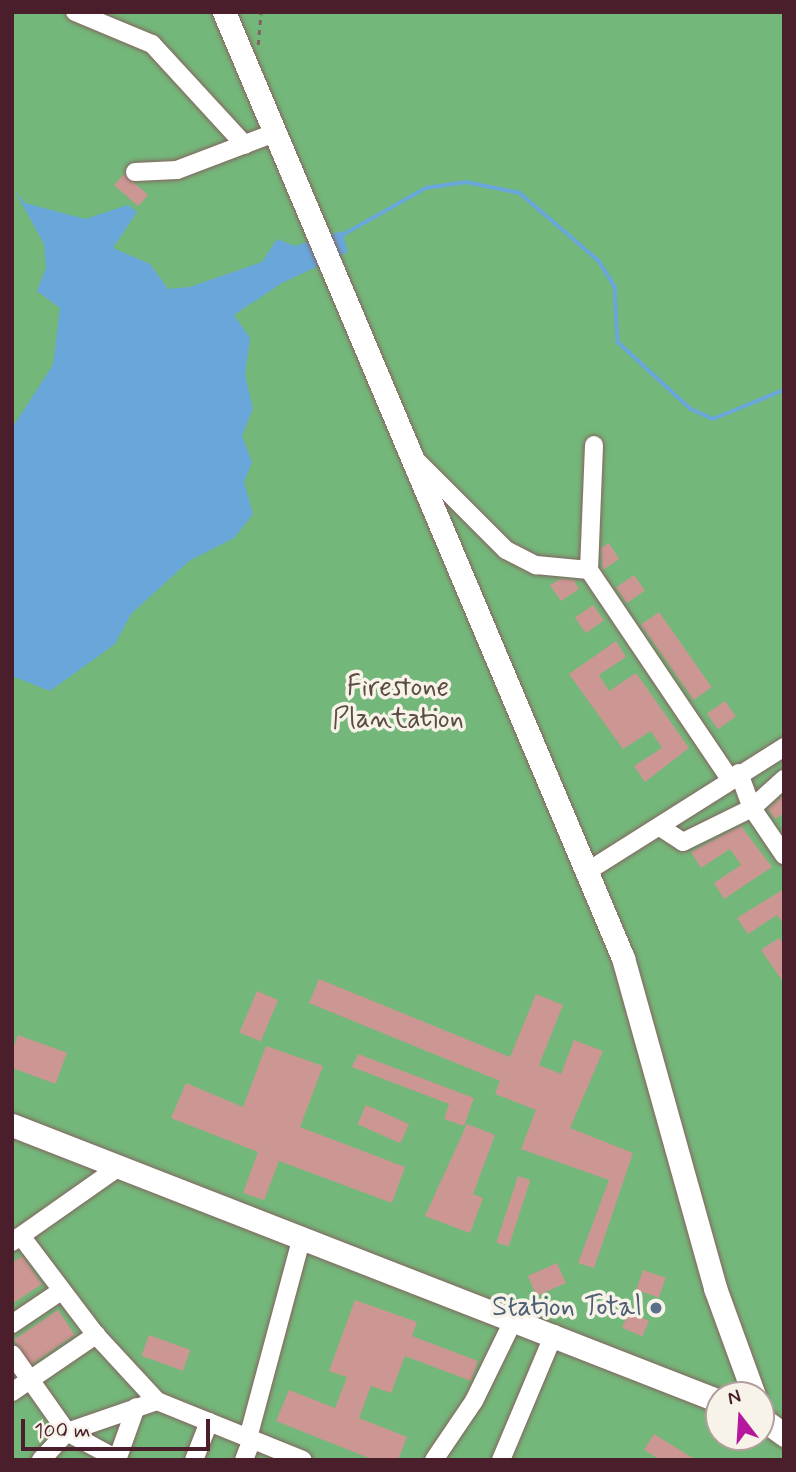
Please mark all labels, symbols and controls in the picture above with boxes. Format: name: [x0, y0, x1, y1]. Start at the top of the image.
park label: Firestone Plantation: [332, 671, 464, 737]
place label: Station Total: [499, 1291, 642, 1325]
marker: Station Total: [648, 1300, 664, 1316]
north arrow: [705, 1381, 775, 1451]
text: N: [725, 1384, 744, 1411]
scale bar: [24, 1406, 214, 1450]
text: 100 m: [34, 1417, 90, 1445]

